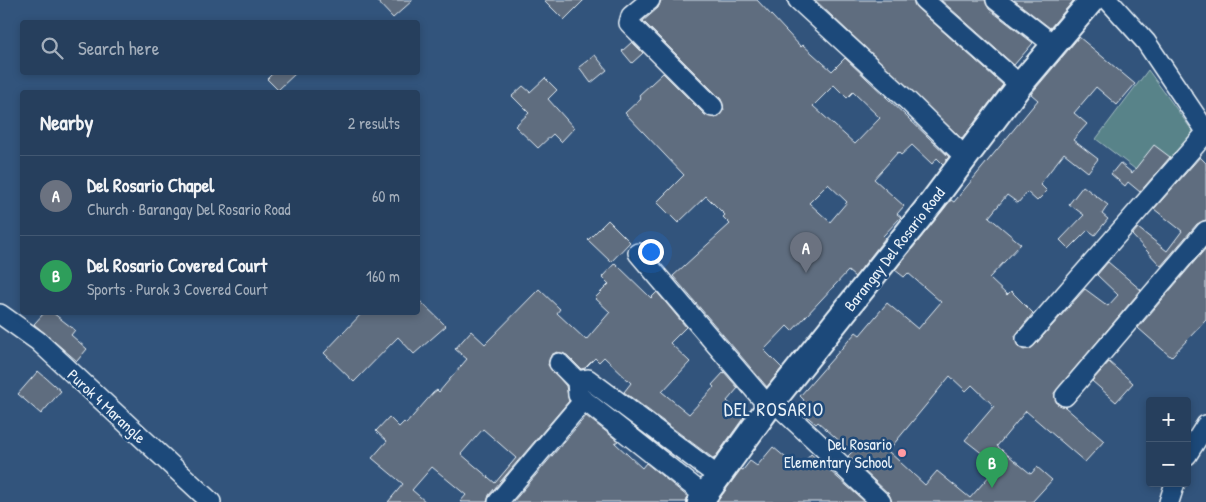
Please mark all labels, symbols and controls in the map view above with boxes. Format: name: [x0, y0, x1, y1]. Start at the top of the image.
search box: [20, 20, 420, 75]
icon: search: [38, 34, 66, 62]
text: Search here: [78, 35, 159, 61]
text: Nearby: [40, 108, 93, 137]
text: 2 results: [348, 112, 400, 134]
text: Del Rosario Chapel: [87, 172, 214, 198]
street label: Barangay Del Rosario Road: [839, 182, 949, 316]
text: A: [52, 185, 60, 207]
text: 60 m: [372, 185, 400, 207]
text: Church · Barangay Del Rosario Road: [87, 198, 291, 220]
pin: A: [790, 232, 822, 273]
your location: [638, 239, 664, 265]
text: Del Rosario Covered Court: [87, 252, 267, 278]
text: B: [52, 265, 60, 287]
text: 160 m: [366, 265, 400, 287]
text: Sports · Purok 3 Covered Court: [87, 278, 268, 300]
street label: Purok 4 Marangle: [63, 364, 151, 449]
district label: DEL ROSARIO: [724, 396, 824, 422]
map controls: [1146, 397, 1191, 487]
button: +: [1146, 397, 1191, 442]
place label: Del Rosario Elementary School: [784, 433, 893, 473]
button: −: [1146, 442, 1191, 487]
marker: Del Rosario Elementary School: [896, 447, 908, 459]
pin: B: [976, 447, 1008, 488]

